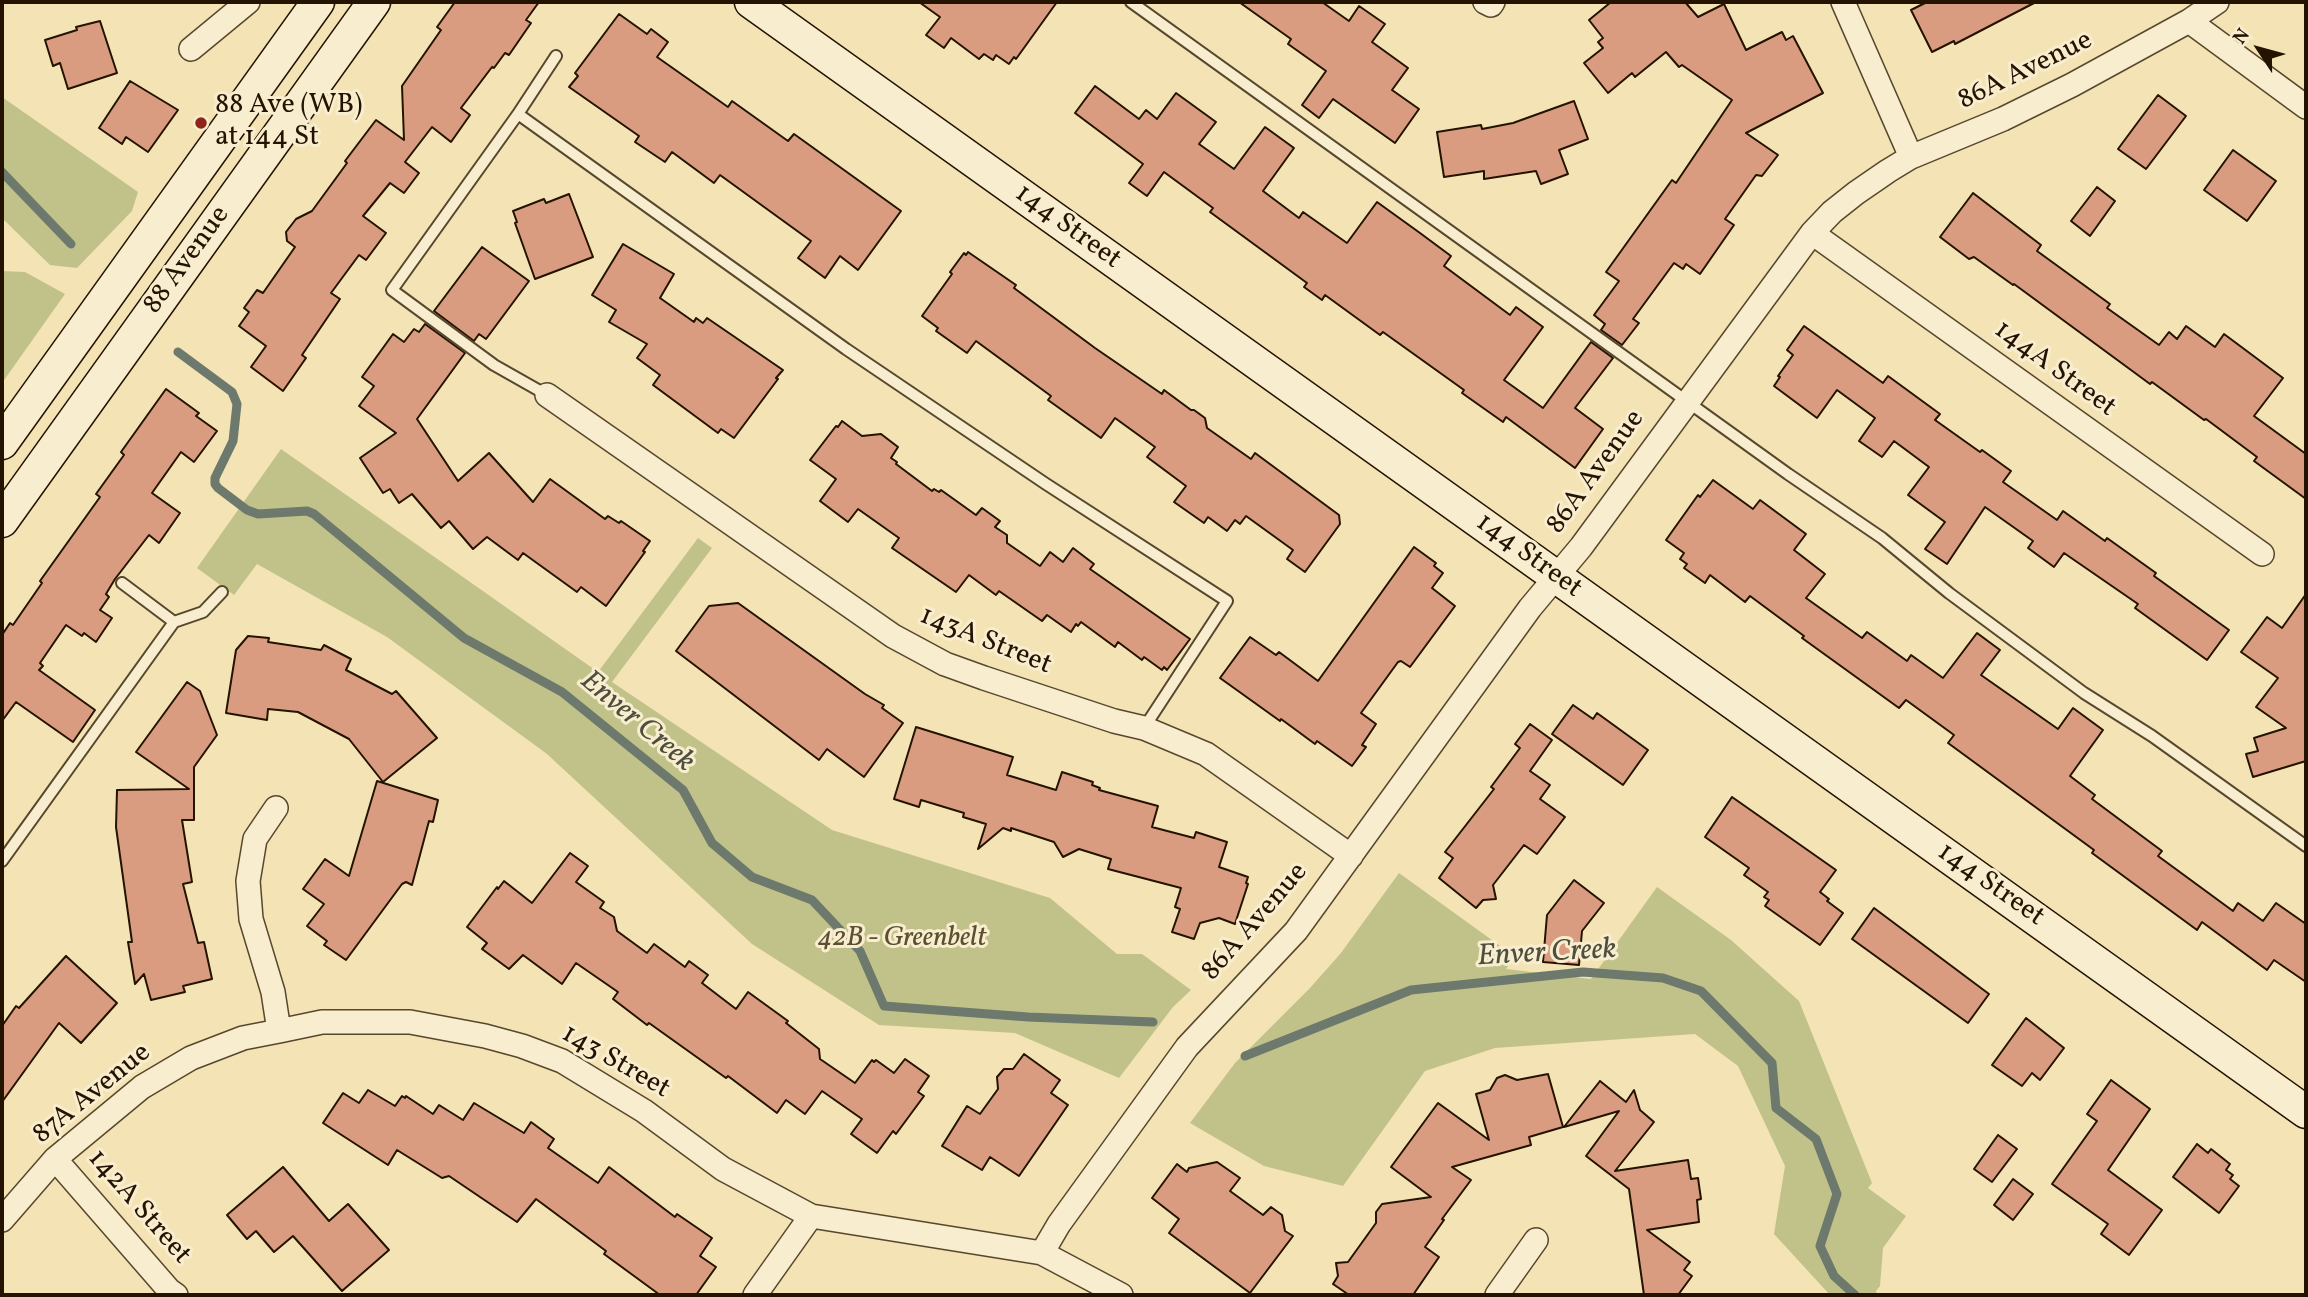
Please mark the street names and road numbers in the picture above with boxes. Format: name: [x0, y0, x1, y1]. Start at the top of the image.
street label: 86A Avenue: [1953, 25, 2099, 119]
street label: 144 Street: [1007, 178, 1127, 278]
street label: 88 Avenue: [137, 200, 239, 322]
street label: 144A Street: [1986, 314, 2122, 426]
street label: 86A Avenue: [1541, 404, 1653, 542]
street label: 144 Street: [1468, 507, 1588, 607]
street label: 143A Street: [914, 600, 1056, 684]
street label: 144 Street: [1930, 837, 2050, 935]
street label: 86A Avenue: [1196, 857, 1316, 989]
street label: 143 Street: [555, 1018, 675, 1108]
street label: 87A Avenue: [27, 1037, 159, 1153]
street label: 142A Street: [79, 1144, 197, 1272]

